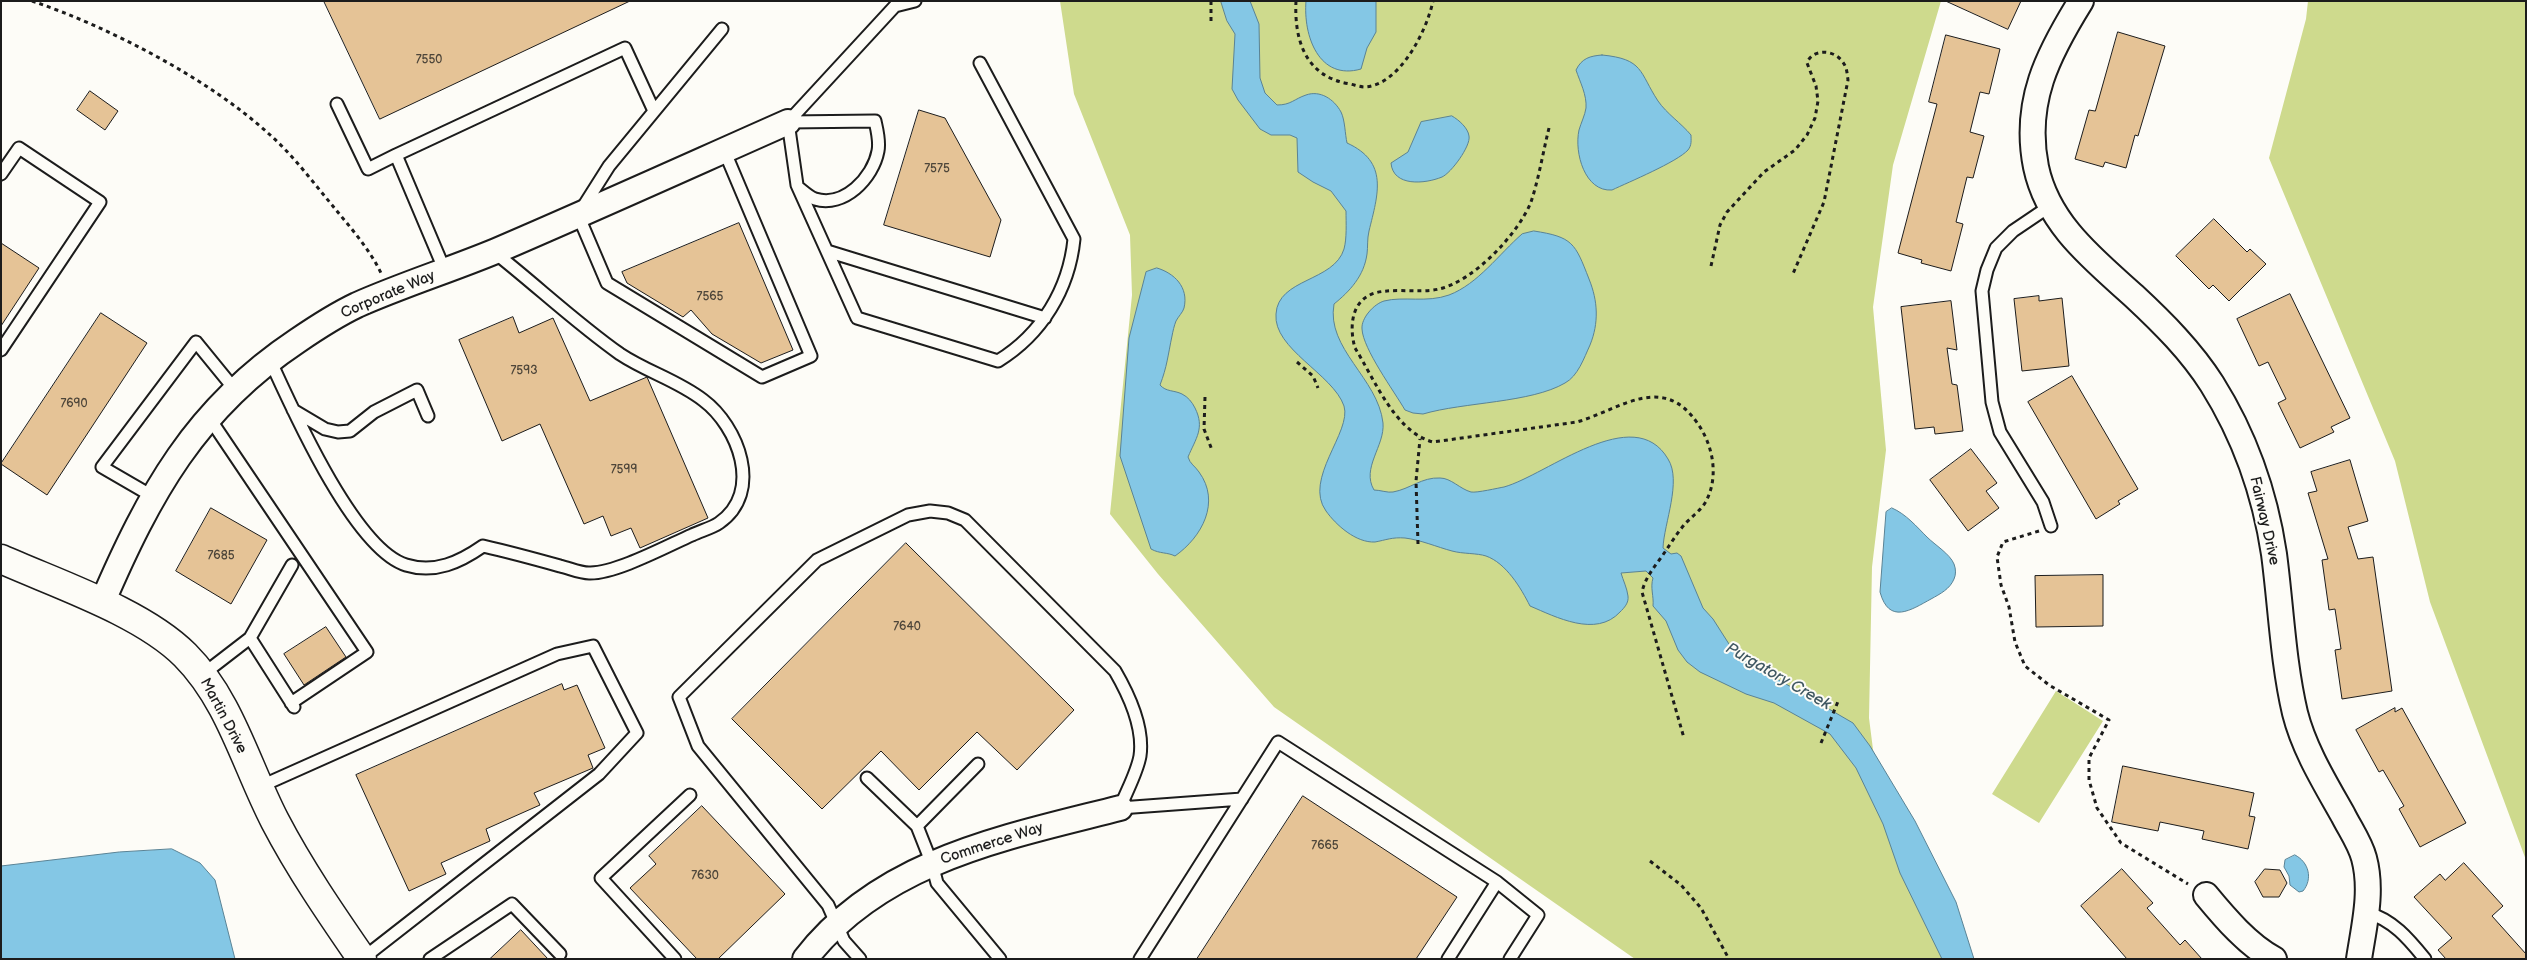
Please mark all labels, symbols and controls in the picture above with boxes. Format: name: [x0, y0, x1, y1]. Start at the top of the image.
house number: 7550: [416, 53, 442, 67]
house number: 7575: [924, 162, 950, 176]
street label: Corporate Way: [338, 267, 438, 323]
house number: 7565: [697, 290, 723, 304]
house number: 7593: [510, 364, 538, 378]
house number: 7690: [60, 397, 88, 411]
house number: 7599: [611, 463, 637, 477]
street label: Fairway Drive: [2245, 475, 2283, 567]
house number: 7685: [207, 549, 235, 563]
house number: 7640: [893, 620, 921, 634]
water label: Purgatory Creek: [1722, 639, 1834, 715]
street label: Martin Drive: [196, 675, 250, 757]
street label: Commerce Way: [938, 819, 1046, 869]
house number: 7665: [1311, 839, 1339, 853]
house number: 7630: [691, 869, 719, 883]

